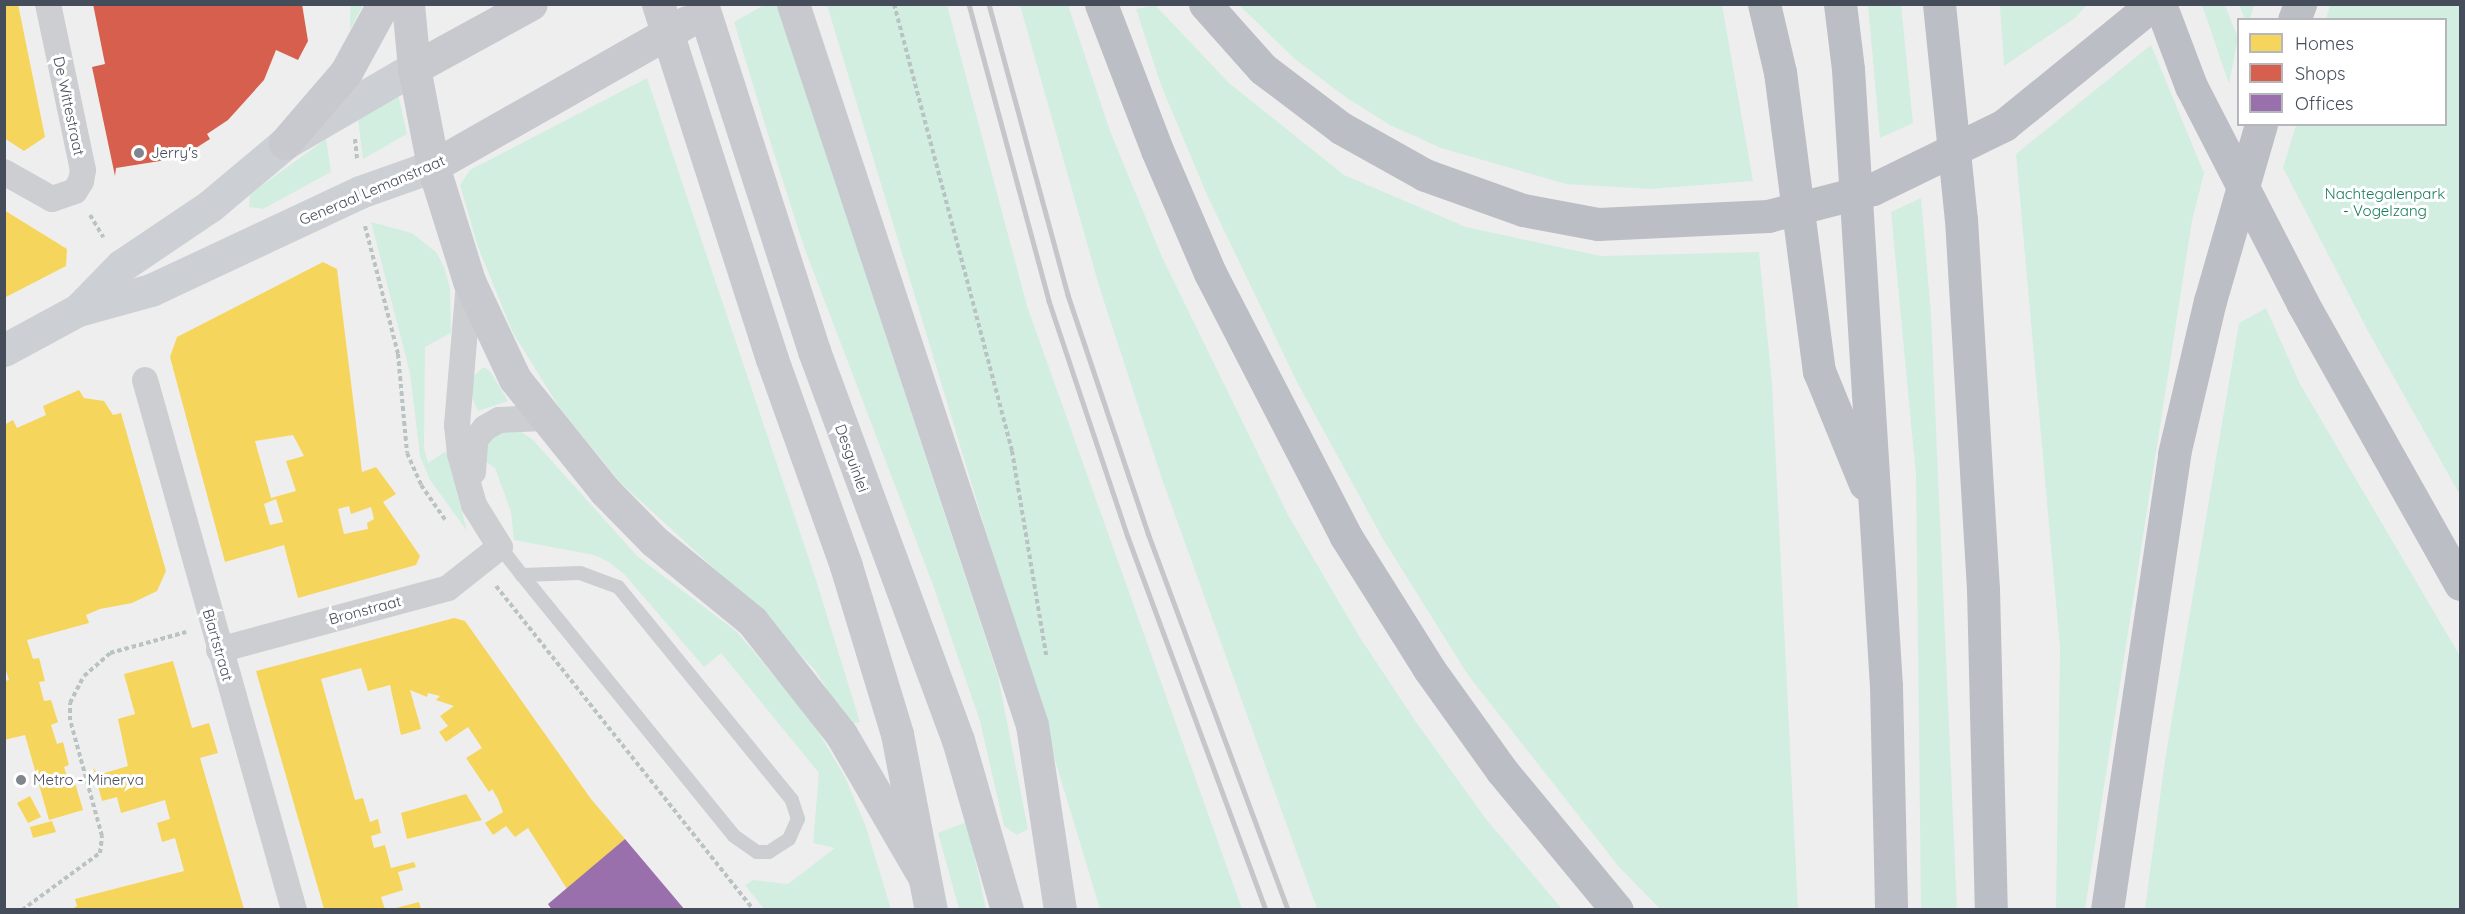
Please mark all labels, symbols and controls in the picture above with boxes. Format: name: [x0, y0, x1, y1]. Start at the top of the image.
legend: [2237, 18, 2447, 126]
text: Homes: [2295, 32, 2354, 55]
street label: De Wittestraat: [50, 55, 88, 157]
text: Shops: [2295, 62, 2346, 85]
text: Offices: [2295, 92, 2354, 115]
place label: Jerry's: [151, 144, 198, 162]
marker: Jerry's: [132, 146, 146, 160]
street label: Generaal Lemanstraat: [296, 151, 448, 229]
park label: Nachtegalenpark - Vogelzang: [2325, 184, 2445, 219]
street label: Desguinlei: [831, 422, 873, 494]
street label: Bronstraat: [327, 592, 403, 628]
street label: Biartstraat: [199, 607, 237, 683]
place label: Metro - Minerva: [33, 771, 144, 789]
marker: Metro - Minerva: [14, 773, 28, 787]

